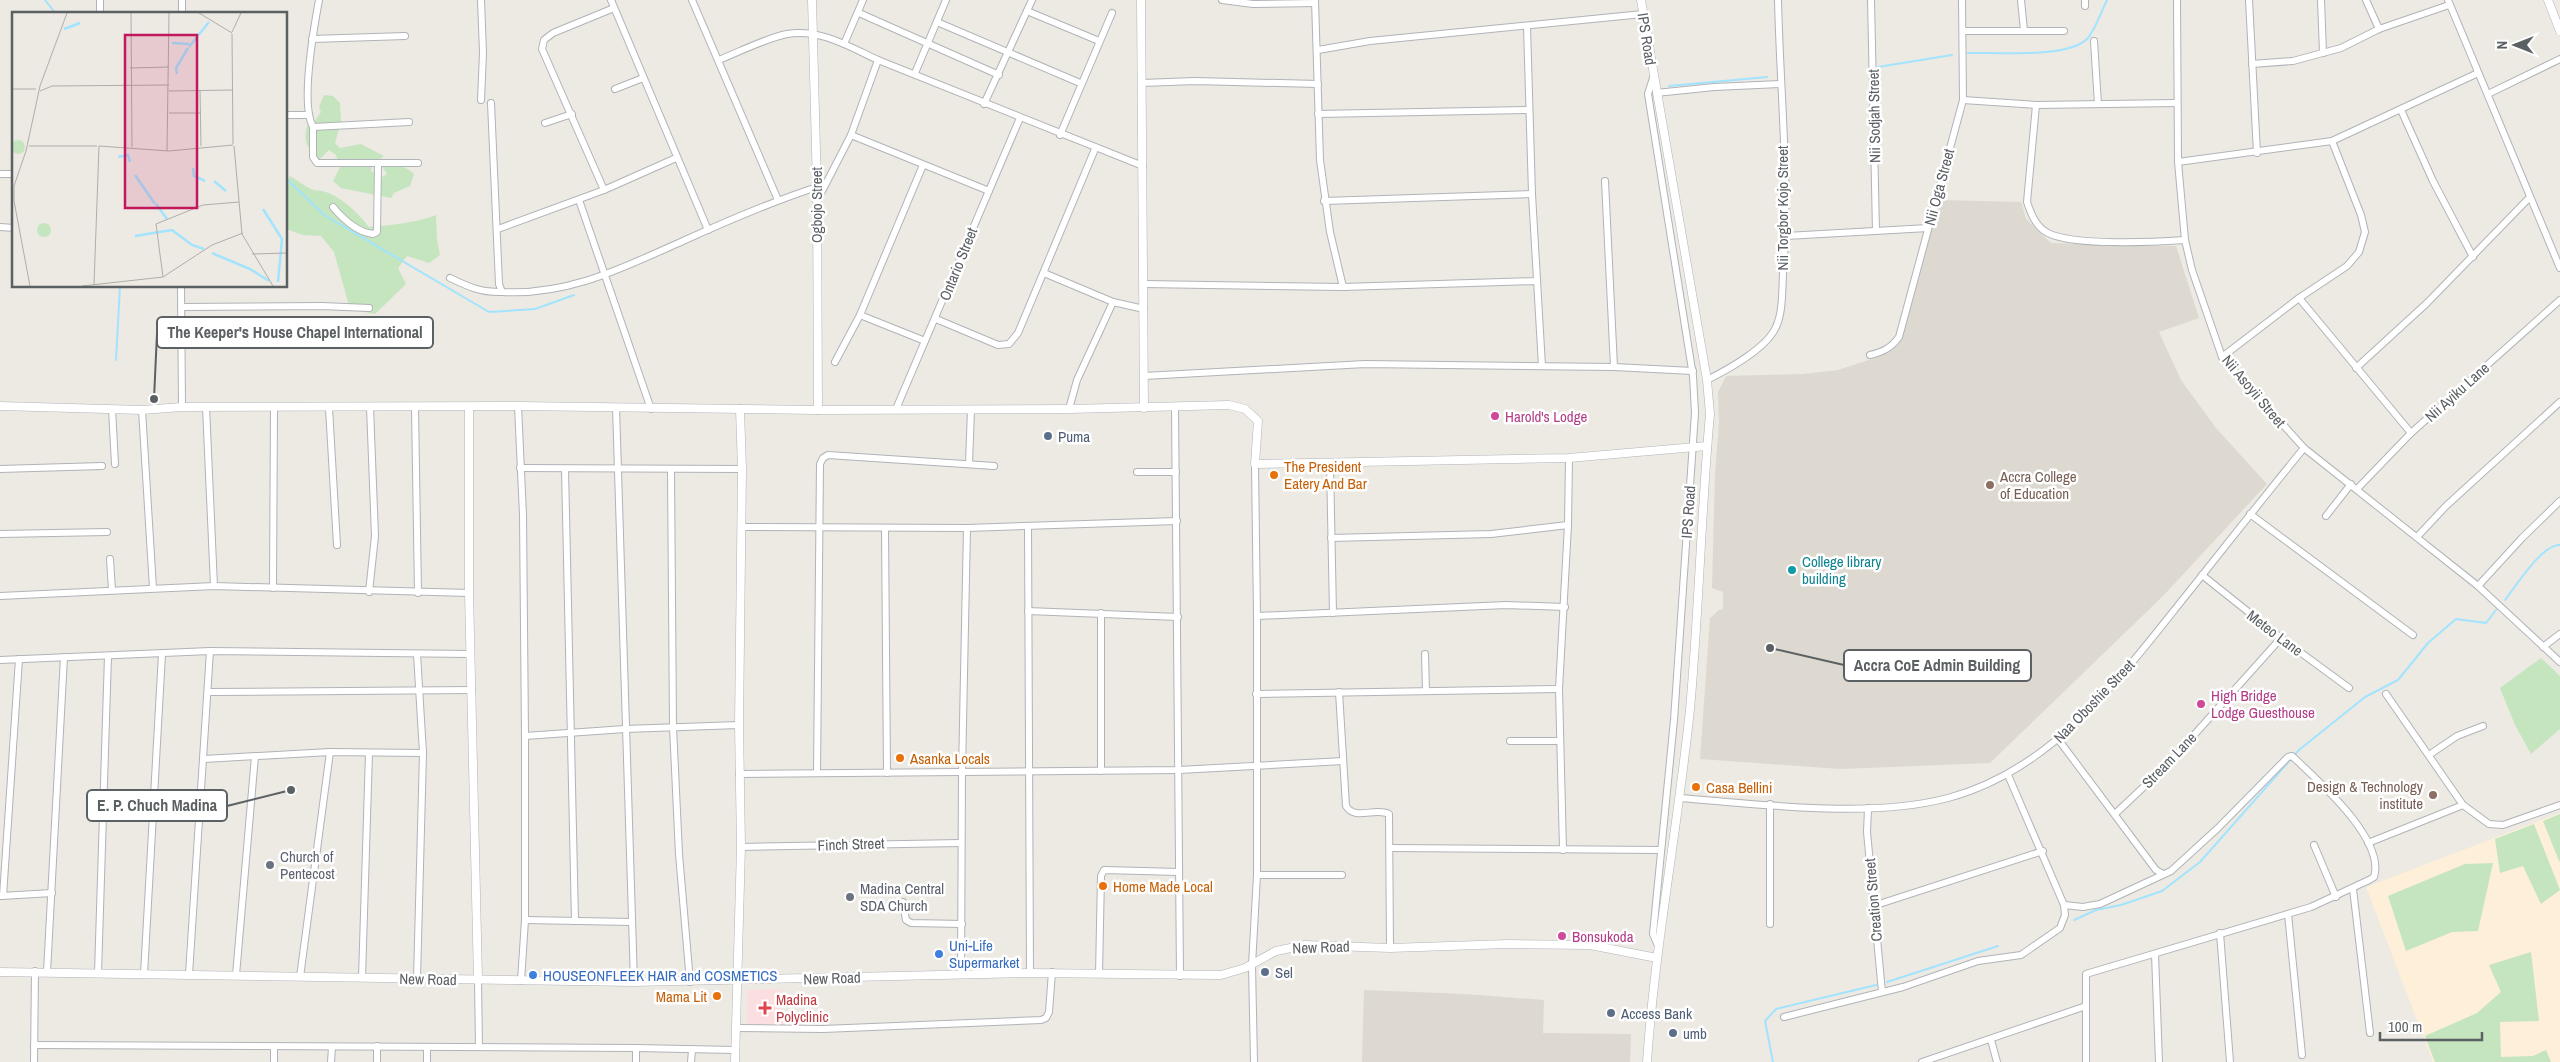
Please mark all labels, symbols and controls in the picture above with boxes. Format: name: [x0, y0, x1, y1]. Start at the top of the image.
street label: IPS Road: [1633, 11, 1661, 67]
inset map: [12, 12, 288, 288]
north arrow: [2490, 20, 2540, 70]
text: N: [2493, 41, 2511, 49]
street label: Nii Sodjah Street: [1863, 68, 1885, 163]
street label: Nii Torgbor Kojo Street: [1772, 145, 1793, 270]
street label: Nii Oga Street: [1919, 146, 1959, 228]
street label: Ogbojo Street: [806, 166, 827, 243]
street label: Ontario Street: [934, 224, 982, 304]
callout: The Keeper's House Chapel International: [157, 317, 433, 348]
text: The Keeper's House Chapel International: [167, 321, 423, 343]
street label: Nii Asoyii Street: [2217, 350, 2291, 432]
street label: Nii Ayiku Lane: [2420, 357, 2494, 427]
place label: Harold's Lodge: [1505, 406, 1588, 427]
marker: Harold's Lodge: [1489, 410, 1501, 422]
place label: Puma: [1058, 426, 1090, 447]
marker: Puma: [1042, 430, 1054, 442]
place label: The President Eatery And Bar: [1284, 456, 1367, 494]
place label: Accra College of Education: [1999, 466, 2077, 504]
marker: The President Eatery And Bar: [1268, 469, 1280, 481]
marker: Accra College of Education: [1984, 479, 1996, 491]
street label: IPS Road: [1676, 485, 1700, 539]
place label: College library building: [1802, 551, 1882, 589]
marker: College library building: [1786, 564, 1798, 576]
street label: Meteo Lane: [2243, 605, 2307, 661]
callout: Accra CoE Admin Building: [1844, 650, 2031, 681]
text: Accra CoE Admin Building: [1854, 654, 2020, 676]
street label: Naa Oboshie Street: [2049, 654, 2140, 747]
place label: High Bridge Lodge Guesthouse: [2211, 685, 2315, 723]
marker: High Bridge Lodge Guesthouse: [2195, 698, 2207, 710]
street label: Stream Lane: [2137, 727, 2201, 793]
place label: Asanka Locals: [909, 748, 990, 769]
marker: Asanka Locals: [894, 752, 906, 764]
place label: Design & Technology institute: [2307, 776, 2424, 814]
place label: Casa Bellini: [1706, 777, 1772, 798]
marker: Casa Bellini: [1690, 781, 1702, 793]
marker: Design & Technology institute: [2427, 789, 2439, 801]
callout: E. P. Chuch Madina: [87, 790, 227, 821]
text: E. P. Chuch Madina: [97, 794, 218, 816]
street label: Finch Street: [817, 832, 885, 856]
place label: Church of Pentecost: [280, 846, 335, 884]
street label: Creation Street: [1859, 857, 1887, 942]
marker: Church of Pentecost: [264, 859, 276, 871]
place label: Home Made Local: [1113, 876, 1213, 897]
place label: Madina Central SDA Church: [860, 878, 944, 916]
marker: Home Made Local: [1097, 880, 1109, 892]
marker: Madina Central SDA Church: [844, 891, 856, 903]
place label: Bonsukoda: [1572, 926, 1634, 947]
marker: Bonsukoda: [1556, 930, 1568, 942]
place label: Uni-Life Supermarket: [949, 935, 1020, 973]
street label: New Road: [1292, 936, 1350, 958]
marker: Uni-Life Supermarket: [933, 948, 945, 960]
place label: Sel: [1275, 962, 1293, 983]
place label: HOUSEONFLEEK HAIR and COSMETICS: [543, 965, 777, 986]
marker: Sel: [1259, 966, 1271, 978]
street label: New Road: [803, 967, 861, 989]
street label: New Road: [399, 968, 457, 990]
marker: HOUSEONFLEEK HAIR and COSMETICS: [527, 969, 539, 981]
place label: Mama Lit: [656, 986, 708, 1007]
place label: Madina Polyclinic: [776, 989, 829, 1027]
marker: Mama Lit: [711, 990, 723, 1002]
marker: Madina Polyclinic: [758, 1001, 772, 1015]
place label: Access Bank: [1620, 1003, 1693, 1024]
marker: Access Bank: [1605, 1007, 1617, 1019]
scale bar: [2380, 1010, 2482, 1042]
text: 100 m: [2388, 1016, 2422, 1037]
place label: umb: [1683, 1023, 1707, 1044]
marker: umb: [1667, 1027, 1679, 1039]

